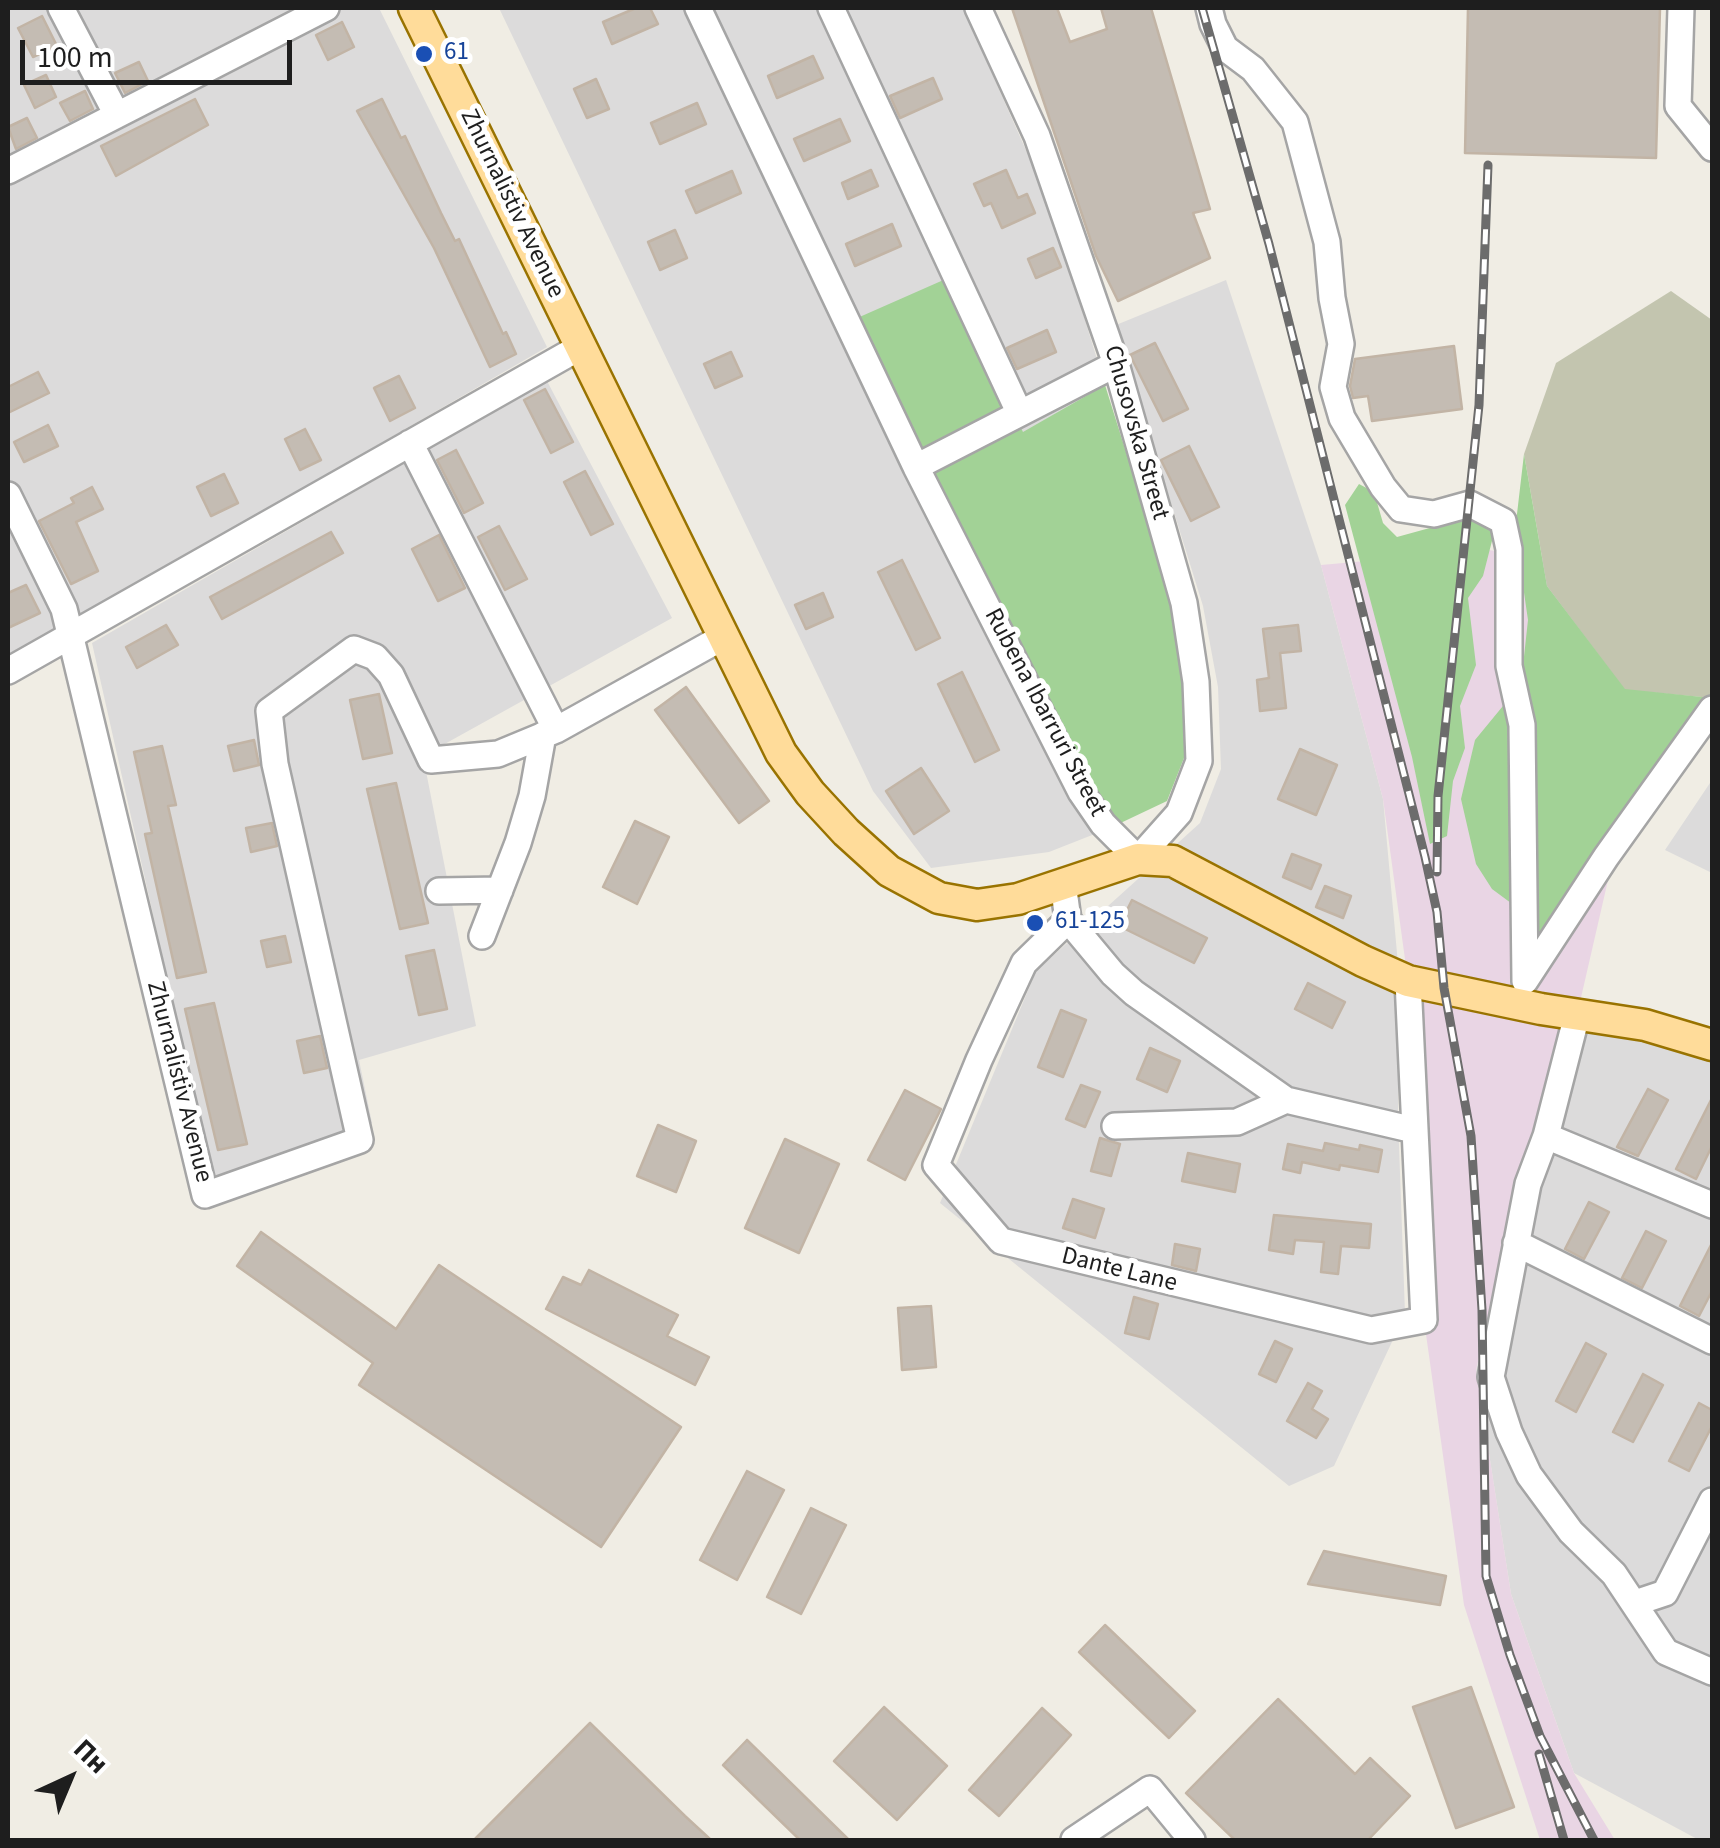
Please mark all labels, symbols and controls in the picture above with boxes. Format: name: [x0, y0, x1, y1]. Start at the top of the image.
scale bar: [25, 20, 298, 82]
text: 100 m: [37, 36, 113, 79]
place label: 61: [444, 39, 469, 69]
marker: 61: [413, 43, 435, 65]
street label: Zhurnalistiv Avenue: [452, 105, 570, 303]
street label: Chusovska Street: [1096, 342, 1174, 524]
street label: Rubena Ibarruri Street: [976, 604, 1112, 822]
place label: 61-125: [1055, 908, 1125, 938]
marker: 61-125: [1024, 912, 1046, 934]
street label: Zhurnalistiv Avenue: [138, 978, 218, 1186]
street label: Dante Lane: [1058, 1242, 1180, 1300]
north arrow: [20, 1728, 120, 1828]
text: Пн: [64, 1730, 117, 1783]

